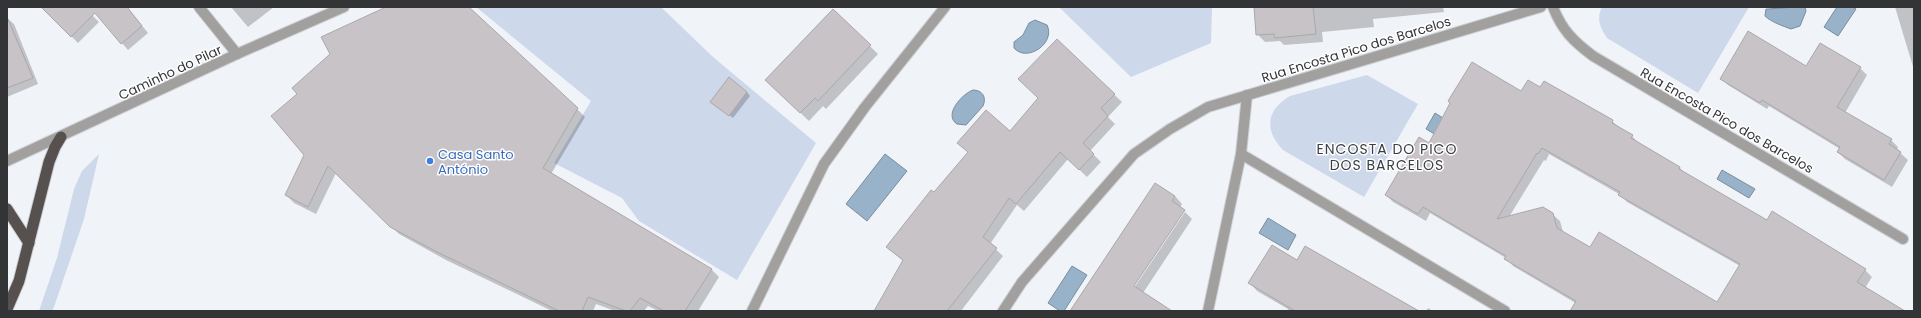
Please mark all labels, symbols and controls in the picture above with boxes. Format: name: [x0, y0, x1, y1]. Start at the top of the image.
street label: Rua Encosta Pico dos Barcelos: [1259, 12, 1453, 87]
street label: Caminho do Pilar: [115, 40, 225, 105]
street label: Rua Encosta Pico dos Barcelos: [1637, 63, 1817, 178]
district label: ENCOSTA DO PICO DOS BARCELOS: [1317, 139, 1457, 175]
place label: Casa Santo António: [438, 145, 514, 179]
marker: Casa Santo António: [425, 156, 435, 166]

